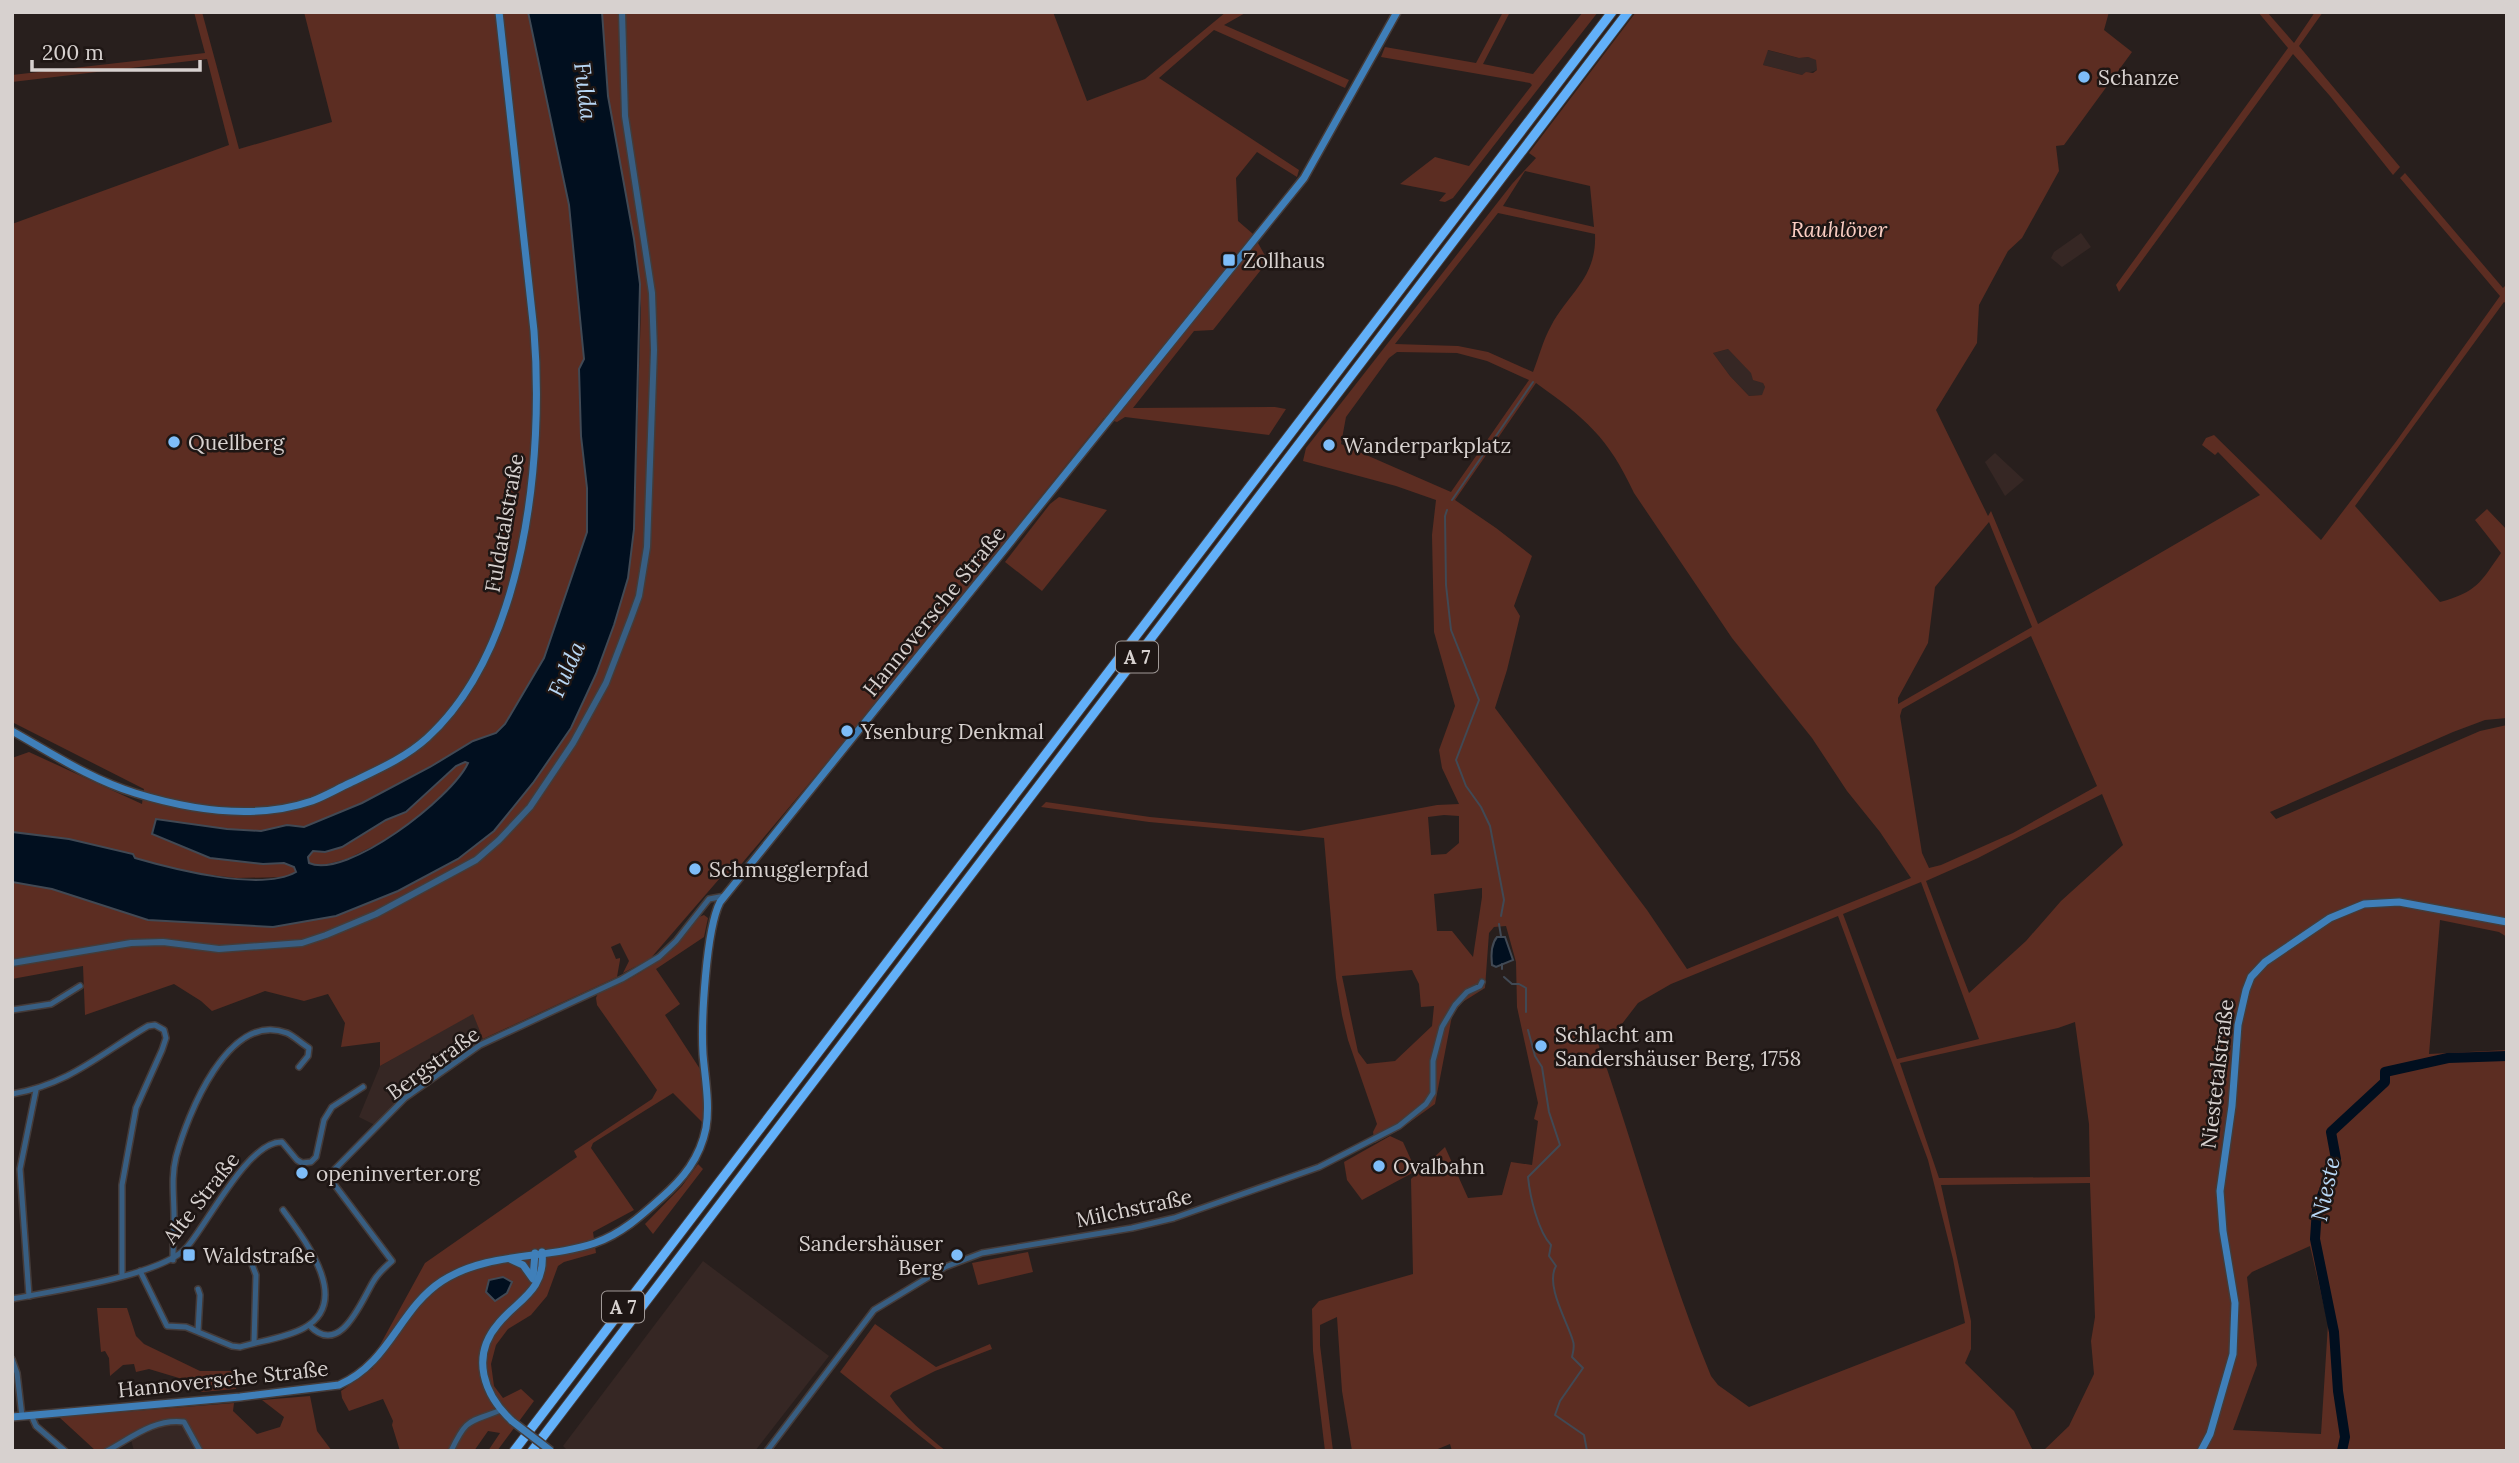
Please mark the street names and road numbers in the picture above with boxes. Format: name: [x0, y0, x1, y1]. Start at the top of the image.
street label: Fuldatalstraße: [478, 451, 530, 595]
street label: Hannoversche Straße: [857, 520, 1011, 702]
road number: A 7: [1116, 642, 1158, 672]
street label: Niestetalstraße: [2194, 998, 2240, 1150]
street label: Bergstraße: [381, 1020, 485, 1106]
street label: Alte Straße: [156, 1147, 245, 1250]
street label: Milchstraße: [1073, 1183, 1195, 1233]
road number: A 7: [602, 1292, 644, 1322]
street label: Hannoversche Straße: [116, 1355, 330, 1403]

